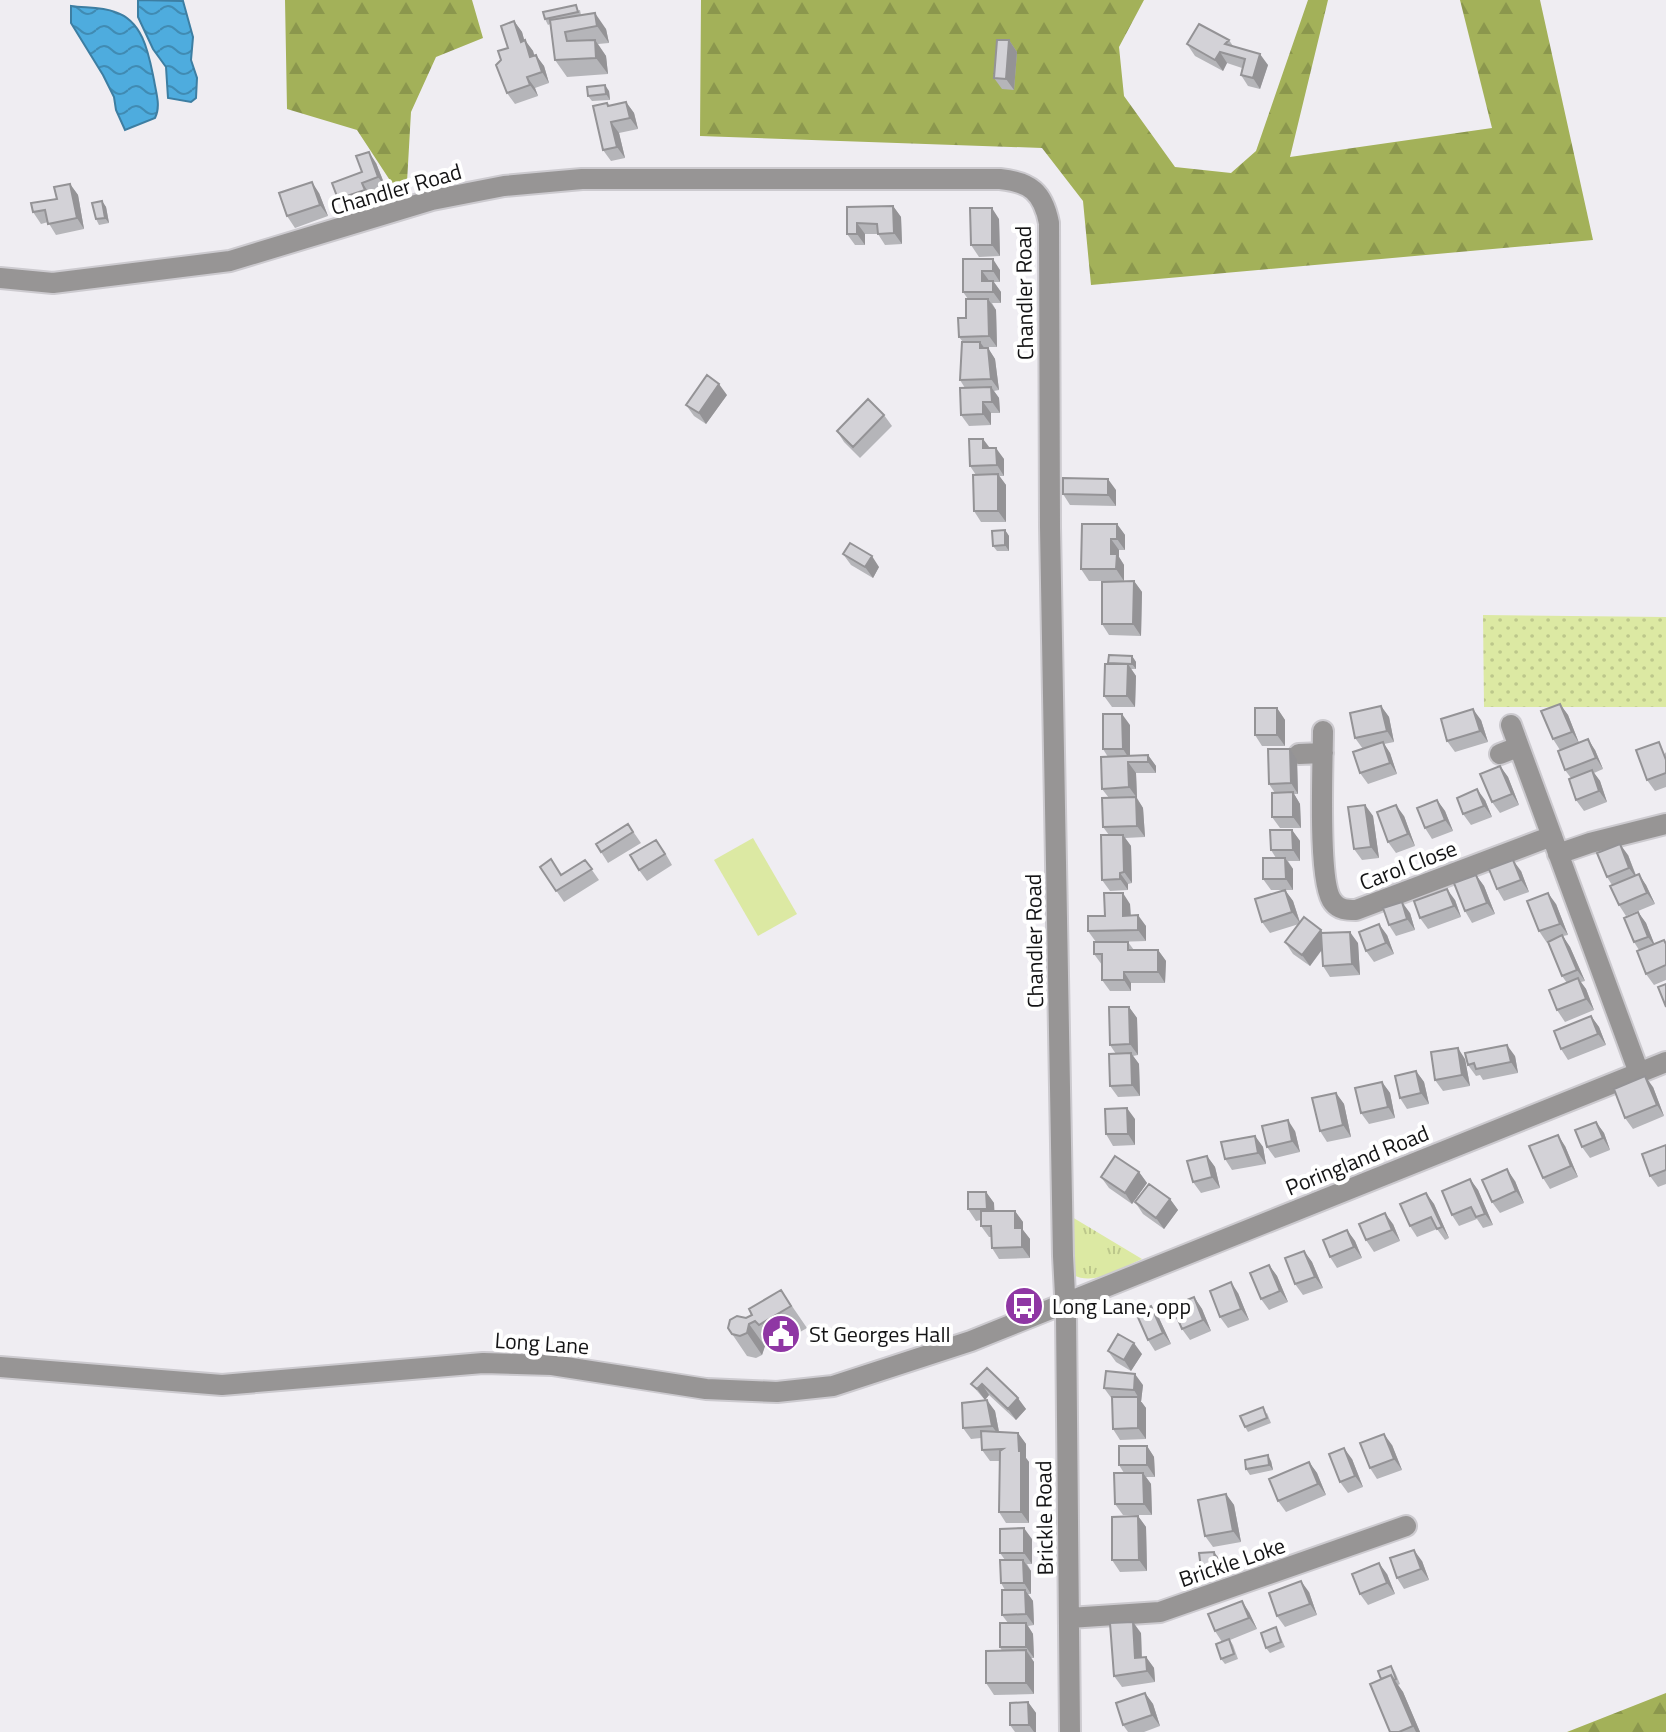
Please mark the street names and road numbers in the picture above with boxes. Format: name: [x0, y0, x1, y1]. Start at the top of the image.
street label: Chandler Road: [327, 154, 465, 224]
street label: Chandler Road: [1006, 225, 1042, 361]
street label: Carol Close: [1354, 831, 1462, 899]
street label: Chandler Road: [1016, 873, 1052, 1009]
street label: Poringland Road: [1280, 1116, 1434, 1204]
street label: Long Lane: [494, 1323, 590, 1363]
street label: Brickle Road: [1026, 1460, 1062, 1576]
street label: Brickle Loke: [1174, 1528, 1290, 1596]

